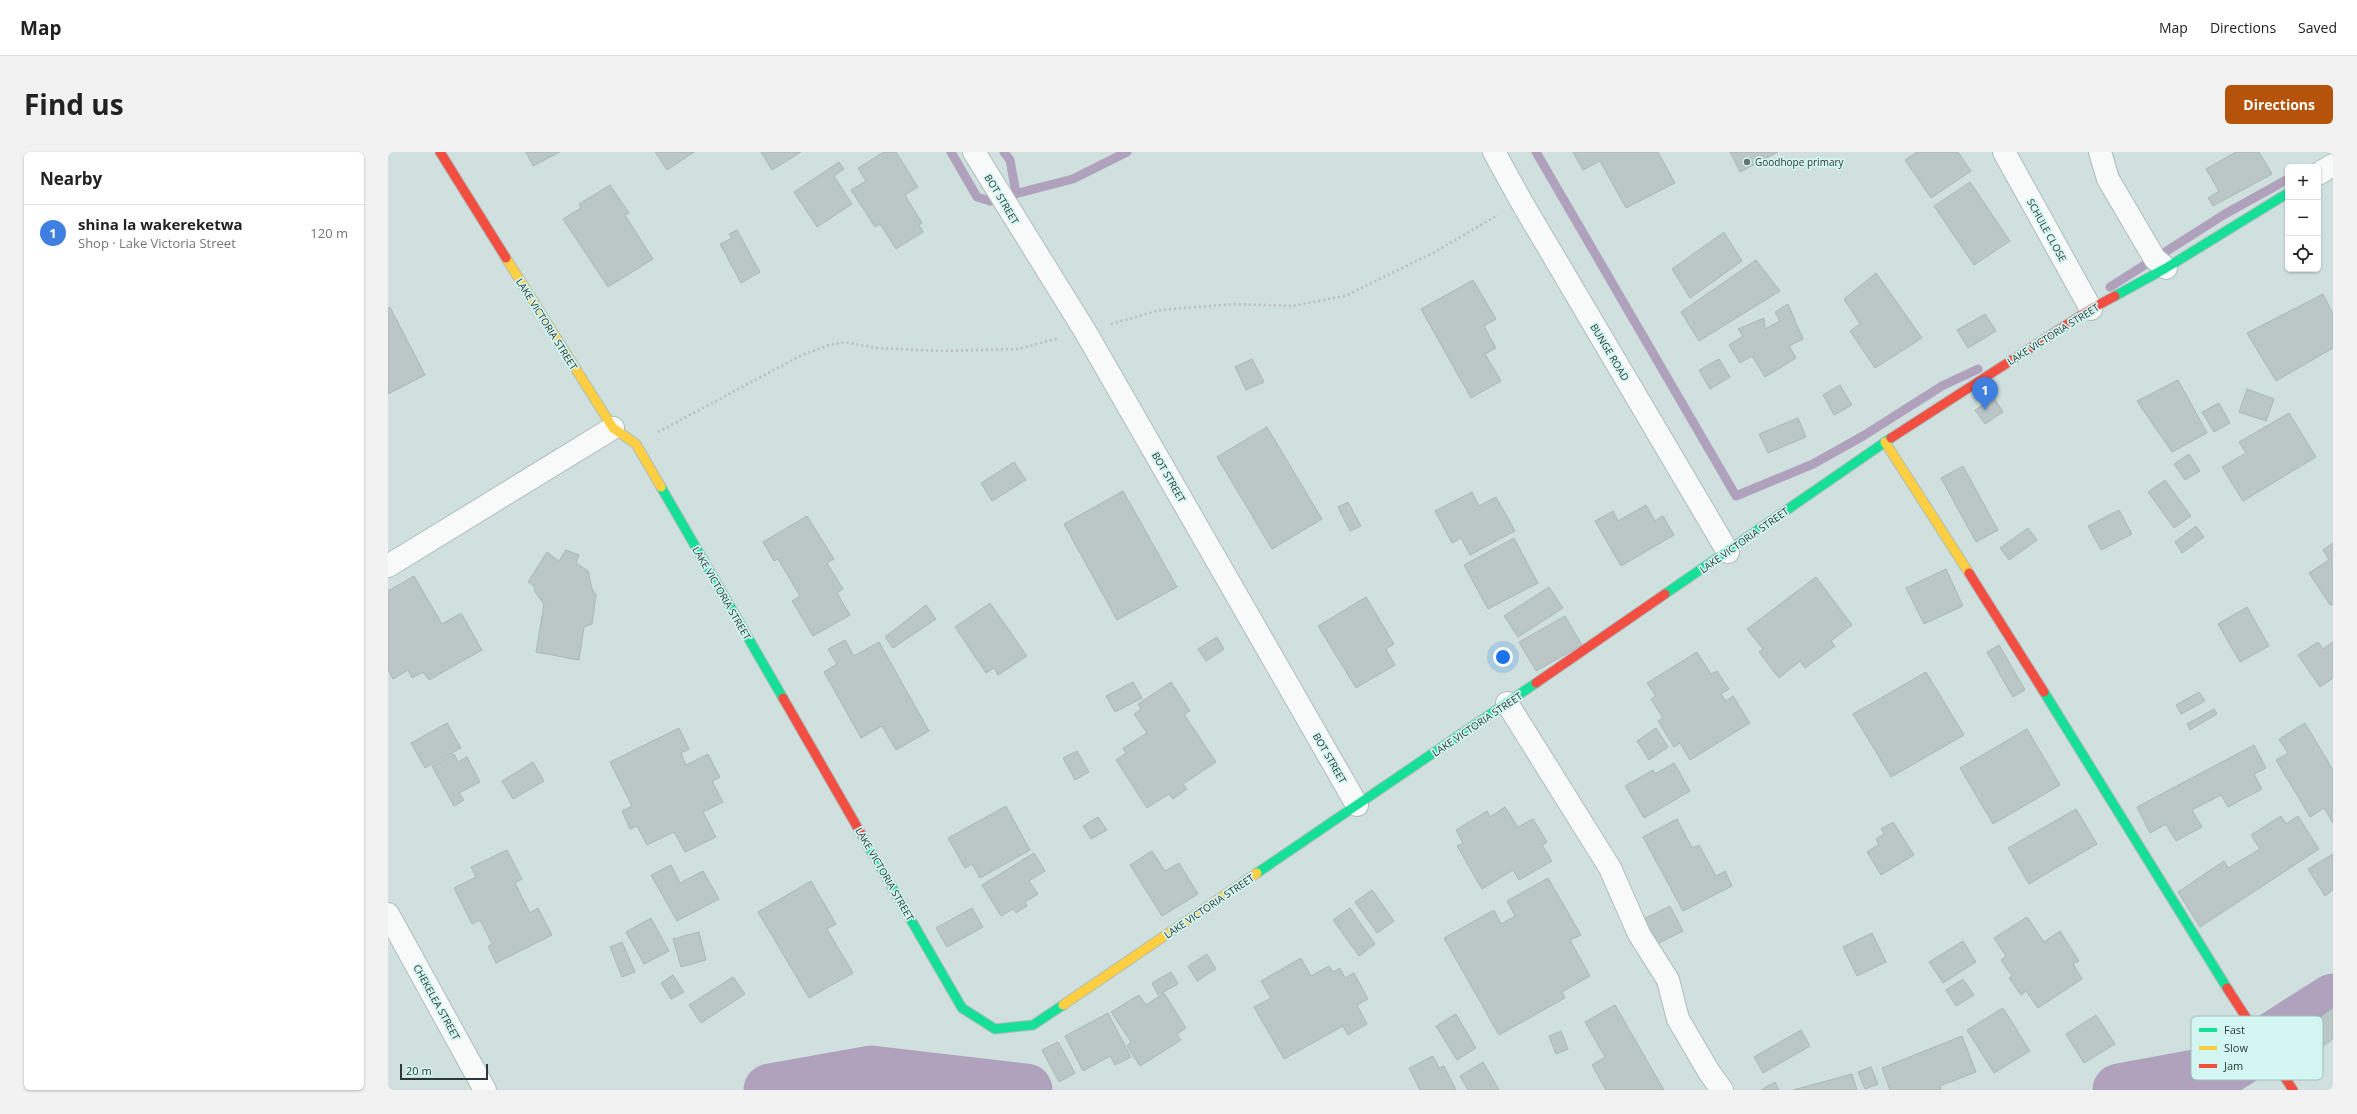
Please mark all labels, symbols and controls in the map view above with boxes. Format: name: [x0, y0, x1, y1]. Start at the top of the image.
text: Map: [20, 15, 61, 41]
text: Map: [2159, 18, 2188, 37]
text: Directions: [2210, 18, 2276, 37]
text: Saved: [2298, 18, 2337, 37]
text: Find us: [24, 85, 124, 123]
button: Directions: [2225, 85, 2333, 124]
place label: Goodhope primary: [1755, 155, 1845, 169]
marker: Goodhope primary: [1742, 157, 1752, 167]
map controls: [2285, 164, 2321, 272]
button: +: [2285, 164, 2321, 200]
text: Nearby: [40, 167, 102, 190]
street label: BOT STREET: [982, 171, 1023, 227]
street label: SCHULE CLOSE: [2024, 196, 2070, 264]
button: −: [2285, 200, 2321, 236]
text: shina la wakereketwa: [78, 214, 243, 234]
text: 1: [49, 224, 57, 242]
text: 120 m: [310, 224, 348, 242]
text: Shop · Lake Victoria Street: [78, 234, 236, 252]
button: locate: [2285, 236, 2321, 272]
street label: LAKE VICTORIA STREET: [513, 275, 581, 373]
street label: LAKE VICTORIA STREET: [2004, 300, 2102, 368]
street label: BUNGE ROAD: [1587, 321, 1633, 383]
pin: 1: [1972, 377, 1998, 410]
street label: BOT STREET: [1149, 449, 1189, 505]
street label: LAKE VICTORIA STREET: [1697, 504, 1792, 576]
street label: LAKE VICTORIA STREET: [689, 544, 755, 643]
your location: [1493, 647, 1513, 667]
street label: LAKE VICTORIA STREET: [1429, 688, 1525, 759]
street label: BOT STREET: [1310, 730, 1350, 786]
street label: LAKE VICTORIA STREET: [852, 825, 918, 924]
street label: LAKE VICTORIA STREET: [1161, 870, 1257, 941]
street label: CHEKELEA STREET: [410, 962, 464, 1043]
legend: [2191, 1016, 2323, 1080]
text: Fast: [2224, 1022, 2245, 1037]
text: Slow: [2224, 1040, 2248, 1055]
text: Jam: [2223, 1058, 2243, 1073]
scale bar: [400, 1062, 488, 1081]
text: 20 m: [406, 1063, 432, 1078]

